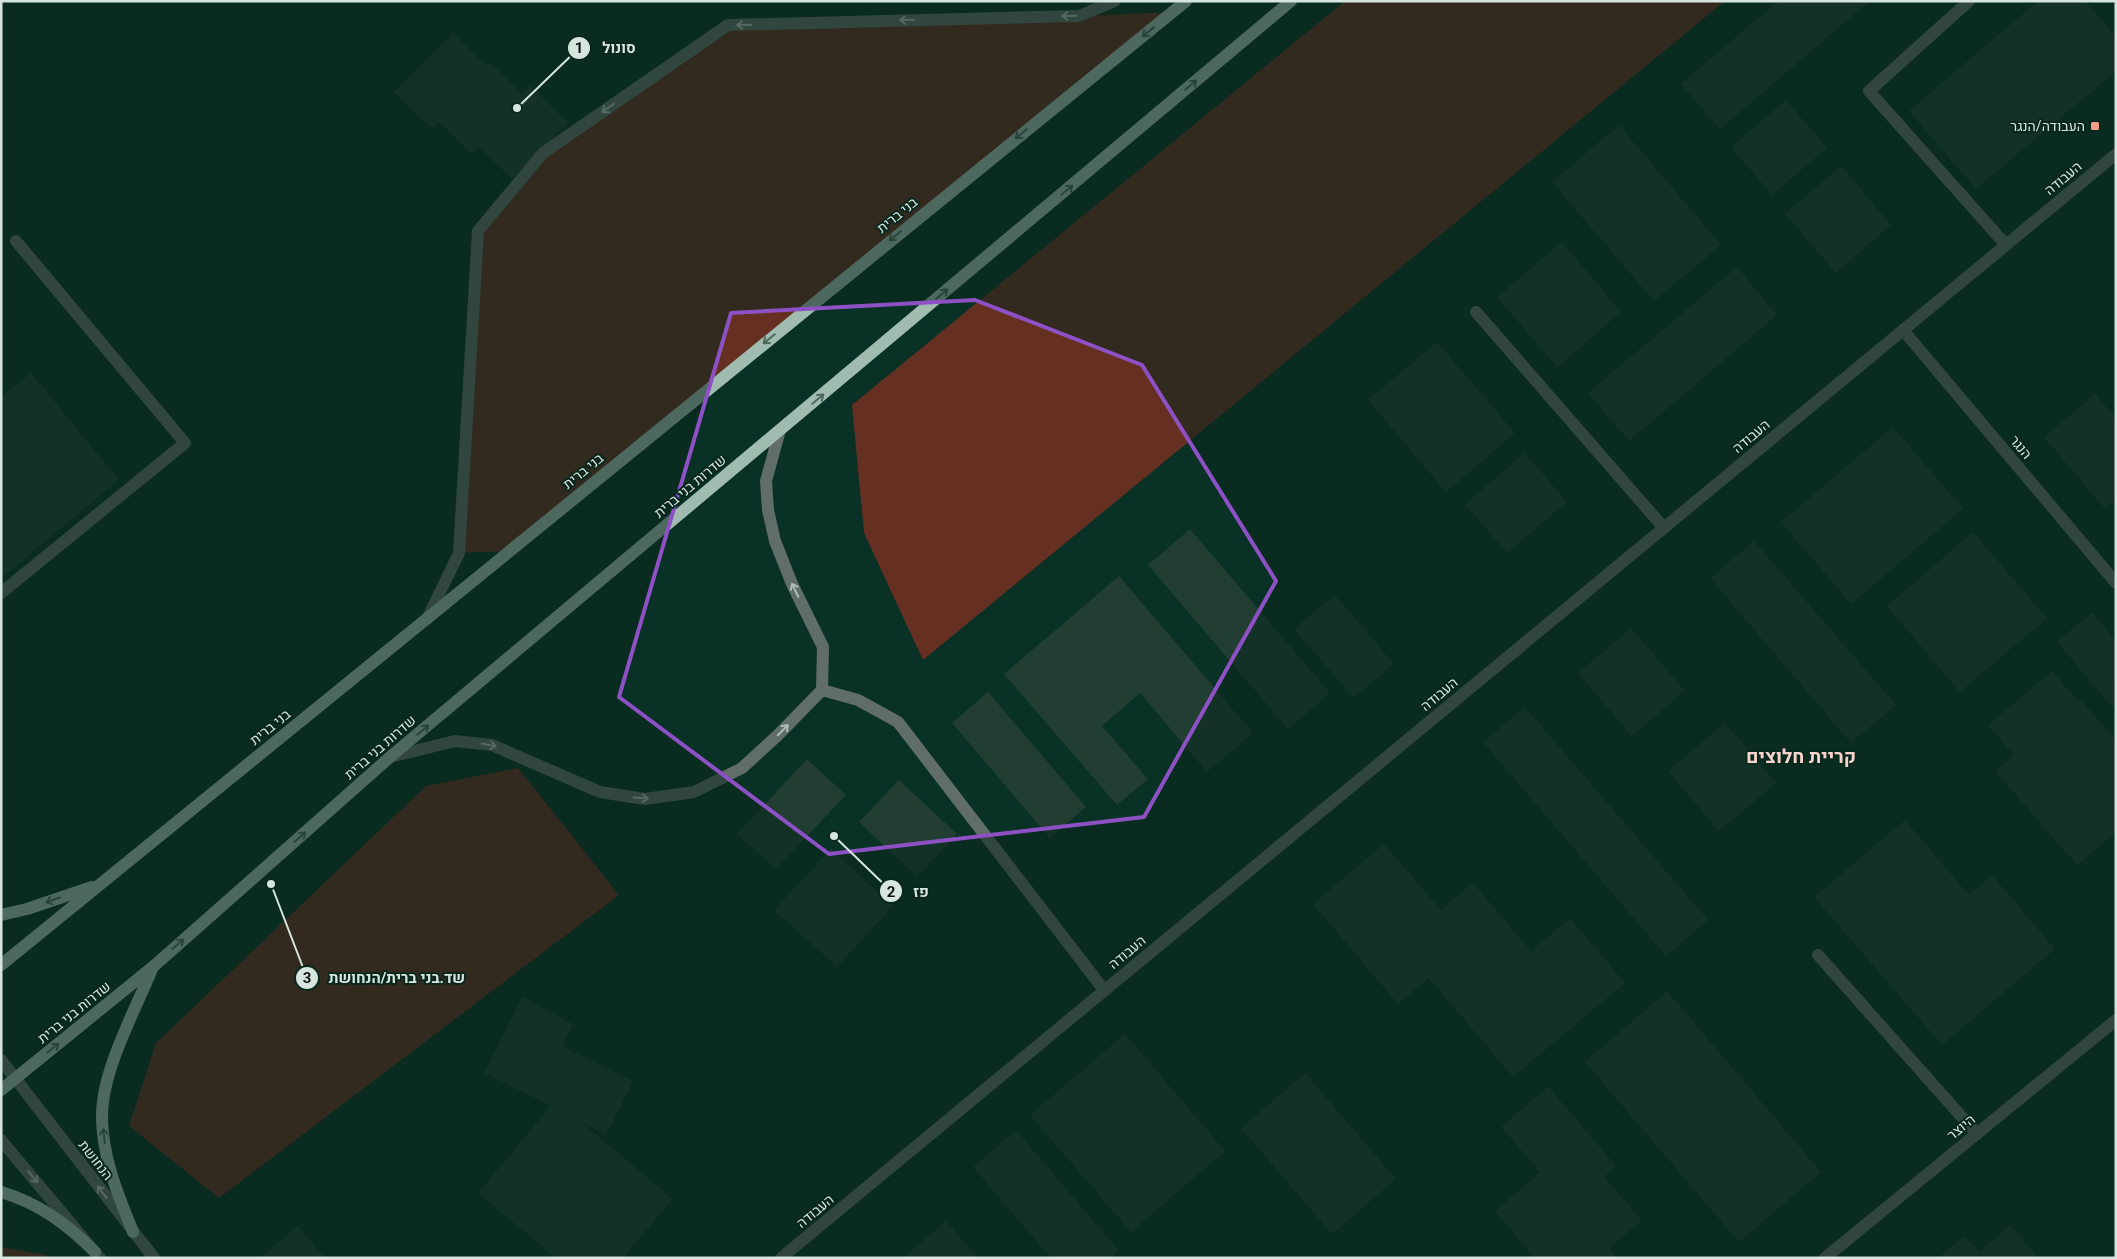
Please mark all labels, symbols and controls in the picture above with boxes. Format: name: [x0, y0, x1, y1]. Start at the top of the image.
one-way arrow: [1061, 12, 1077, 21]
one-way arrow: [899, 16, 915, 25]
one-way arrow: [736, 20, 752, 29]
one-way arrow: [1142, 26, 1155, 37]
callout: סונול: [567, 33, 645, 63]
text: 1: [575, 39, 583, 57]
text: סונול: [602, 39, 636, 57]
one-way arrow: [1185, 80, 1198, 91]
one-way arrow: [601, 103, 615, 113]
place label: העבודה/הנגר: [2010, 118, 2085, 134]
marker: העבודה/הנגר: [2089, 120, 2101, 132]
one-way arrow: [1015, 128, 1028, 139]
street label: העבודה: [2041, 158, 2085, 198]
one-way arrow: [1060, 184, 1073, 195]
street label: בני ברית: [874, 193, 921, 236]
one-way arrow: [889, 231, 902, 242]
one-way arrow: [936, 289, 949, 300]
one-way arrow: [763, 333, 776, 344]
one-way arrow: [811, 393, 824, 404]
street label: העבודה: [1729, 416, 1773, 456]
street label: הנגר: [2007, 432, 2035, 462]
street label: בני ברית: [560, 449, 607, 492]
street label: שדרות בני ברית: [651, 451, 729, 521]
one-way arrow: [790, 583, 799, 598]
street label: העבודה: [1417, 674, 1461, 714]
street label: בני ברית: [247, 705, 294, 748]
street label: שדרות בני ברית: [341, 712, 419, 782]
one-way arrow: [777, 724, 789, 737]
one-way arrow: [416, 725, 429, 736]
one-way arrow: [481, 741, 497, 750]
district label: קריית חלוצים: [1746, 745, 1856, 768]
one-way arrow: [633, 793, 649, 802]
one-way arrow: [293, 832, 306, 843]
callout: פז: [878, 876, 939, 906]
text: 2: [887, 883, 896, 901]
text: פז: [913, 883, 929, 901]
one-way arrow: [46, 896, 61, 905]
street label: העבודה: [1105, 932, 1149, 972]
one-way arrow: [171, 939, 184, 950]
callout: שד.בני ברית/הנחושת: [294, 963, 476, 993]
text: 3: [303, 969, 311, 987]
text: שד.בני ברית/הנחושת: [329, 969, 465, 987]
street label: שדרות בני ברית: [34, 978, 114, 1046]
one-way arrow: [46, 1042, 59, 1053]
street label: היוצר: [1944, 1111, 1978, 1143]
one-way arrow: [99, 1128, 109, 1144]
street label: הנחושת: [76, 1137, 116, 1183]
one-way arrow: [27, 1170, 38, 1183]
one-way arrow: [97, 1185, 107, 1199]
street label: העבודה: [793, 1191, 837, 1231]

